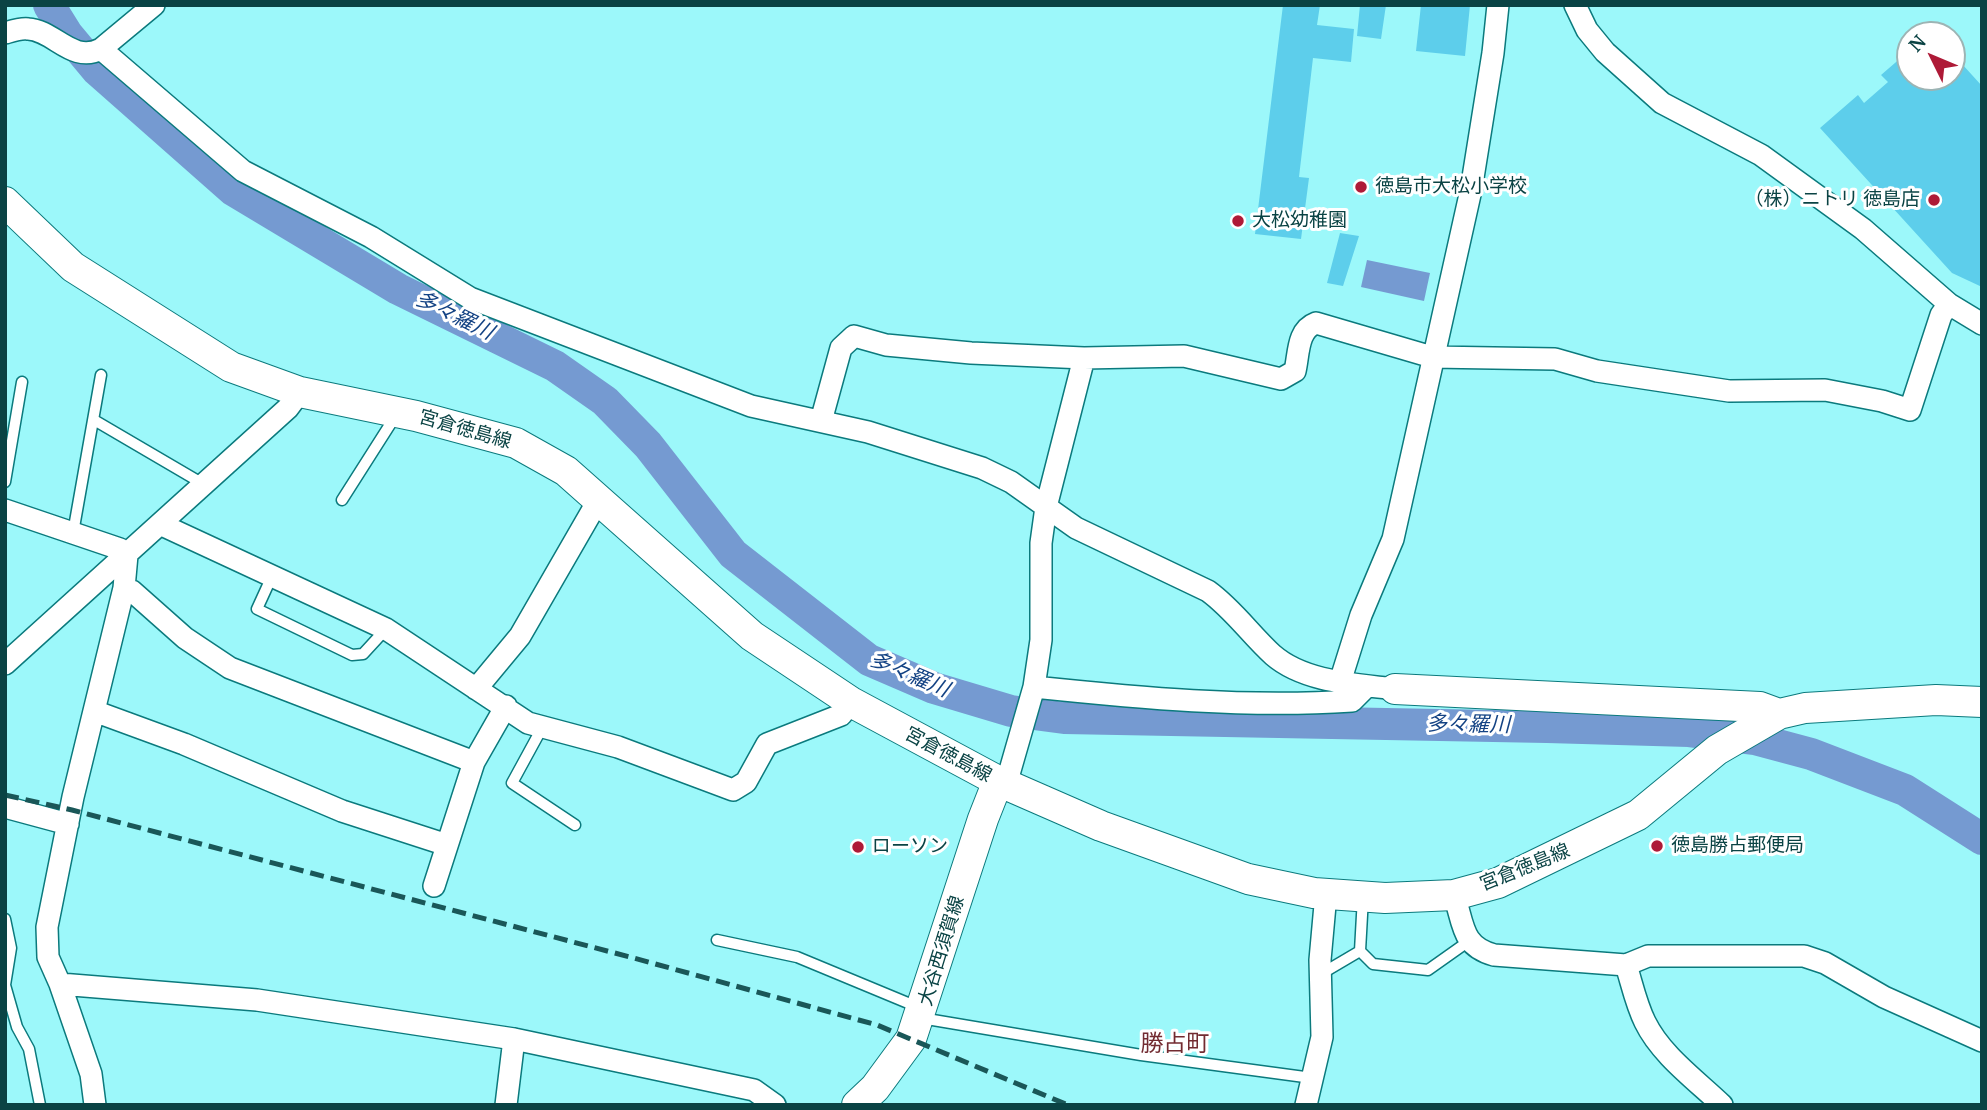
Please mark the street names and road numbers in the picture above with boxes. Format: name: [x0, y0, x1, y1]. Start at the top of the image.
street label: 宮倉徳島線: [416, 406, 514, 454]
street label: 宮倉徳島線: [901, 723, 995, 787]
street label: 宮倉徳島線: [1477, 840, 1573, 896]
street label: 大谷西須賀線: [914, 893, 970, 1009]

